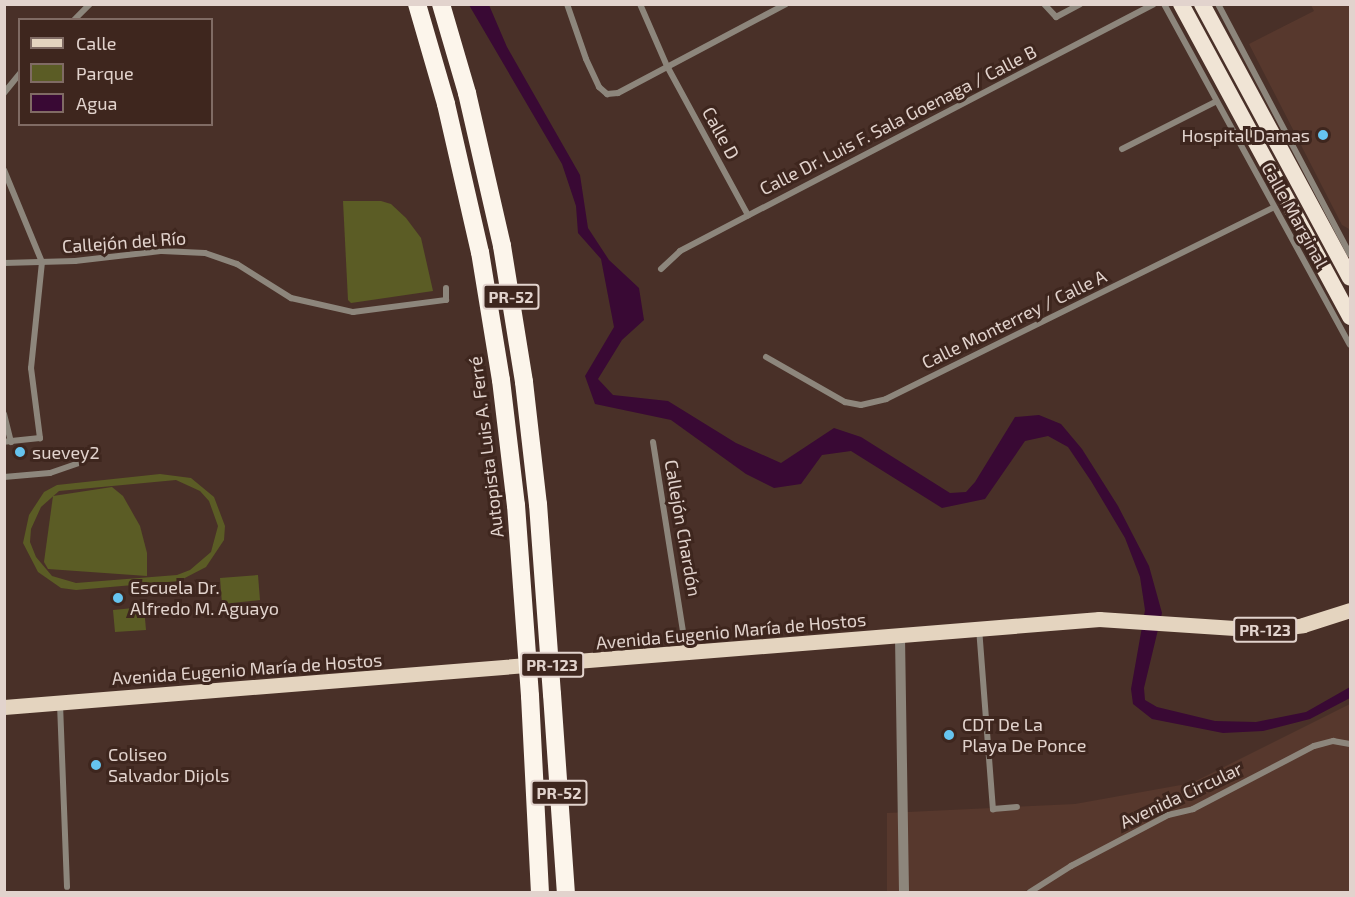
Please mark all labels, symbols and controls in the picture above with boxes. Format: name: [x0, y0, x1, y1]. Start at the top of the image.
legend: [18, 18, 213, 126]
text: Calle: [76, 32, 117, 54]
street label: Calle Dr. Luis F. Sala Goenaga / Calle B: [756, 40, 1040, 200]
text: Parque: [76, 62, 134, 84]
text: Agua: [76, 92, 117, 114]
street label: Calle D: [698, 103, 744, 163]
place label: Hospital Damas: [1181, 124, 1310, 146]
marker: Hospital Damas: [1314, 126, 1332, 144]
street label: Calle Marginal: [1257, 158, 1333, 272]
street label: Callejón del Río: [61, 227, 187, 257]
street label: Calle Monterrey / Calle A: [918, 265, 1110, 373]
road number: PR-52: [482, 284, 540, 310]
street label: Autopista Luis A. Ferré: [464, 355, 508, 539]
place label: suevey2: [32, 441, 100, 463]
marker: suevey2: [13, 445, 27, 459]
street label: Callejón Chardón: [660, 458, 706, 598]
place label: Escuela Dr. Alfredo M. Aguayo: [130, 577, 279, 620]
marker: Escuela Dr. Alfredo M. Aguayo: [111, 591, 125, 605]
street label: Avenida Eugenio María de Hostos: [595, 608, 867, 654]
road number: PR-123: [1232, 617, 1298, 643]
street label: Avenida Eugenio María de Hostos: [111, 649, 383, 689]
road number: PR-123: [519, 652, 585, 678]
place label: CDT De La Playa De Ponce: [962, 714, 1086, 756]
marker: CDT De La Playa De Ponce: [940, 726, 958, 744]
place label: Coliseo Salvador Dijols: [108, 744, 230, 786]
street label: Avenida Circular: [1116, 757, 1246, 833]
marker: Coliseo Salvador Dijols: [89, 758, 103, 772]
road number: PR-52: [530, 780, 588, 806]

